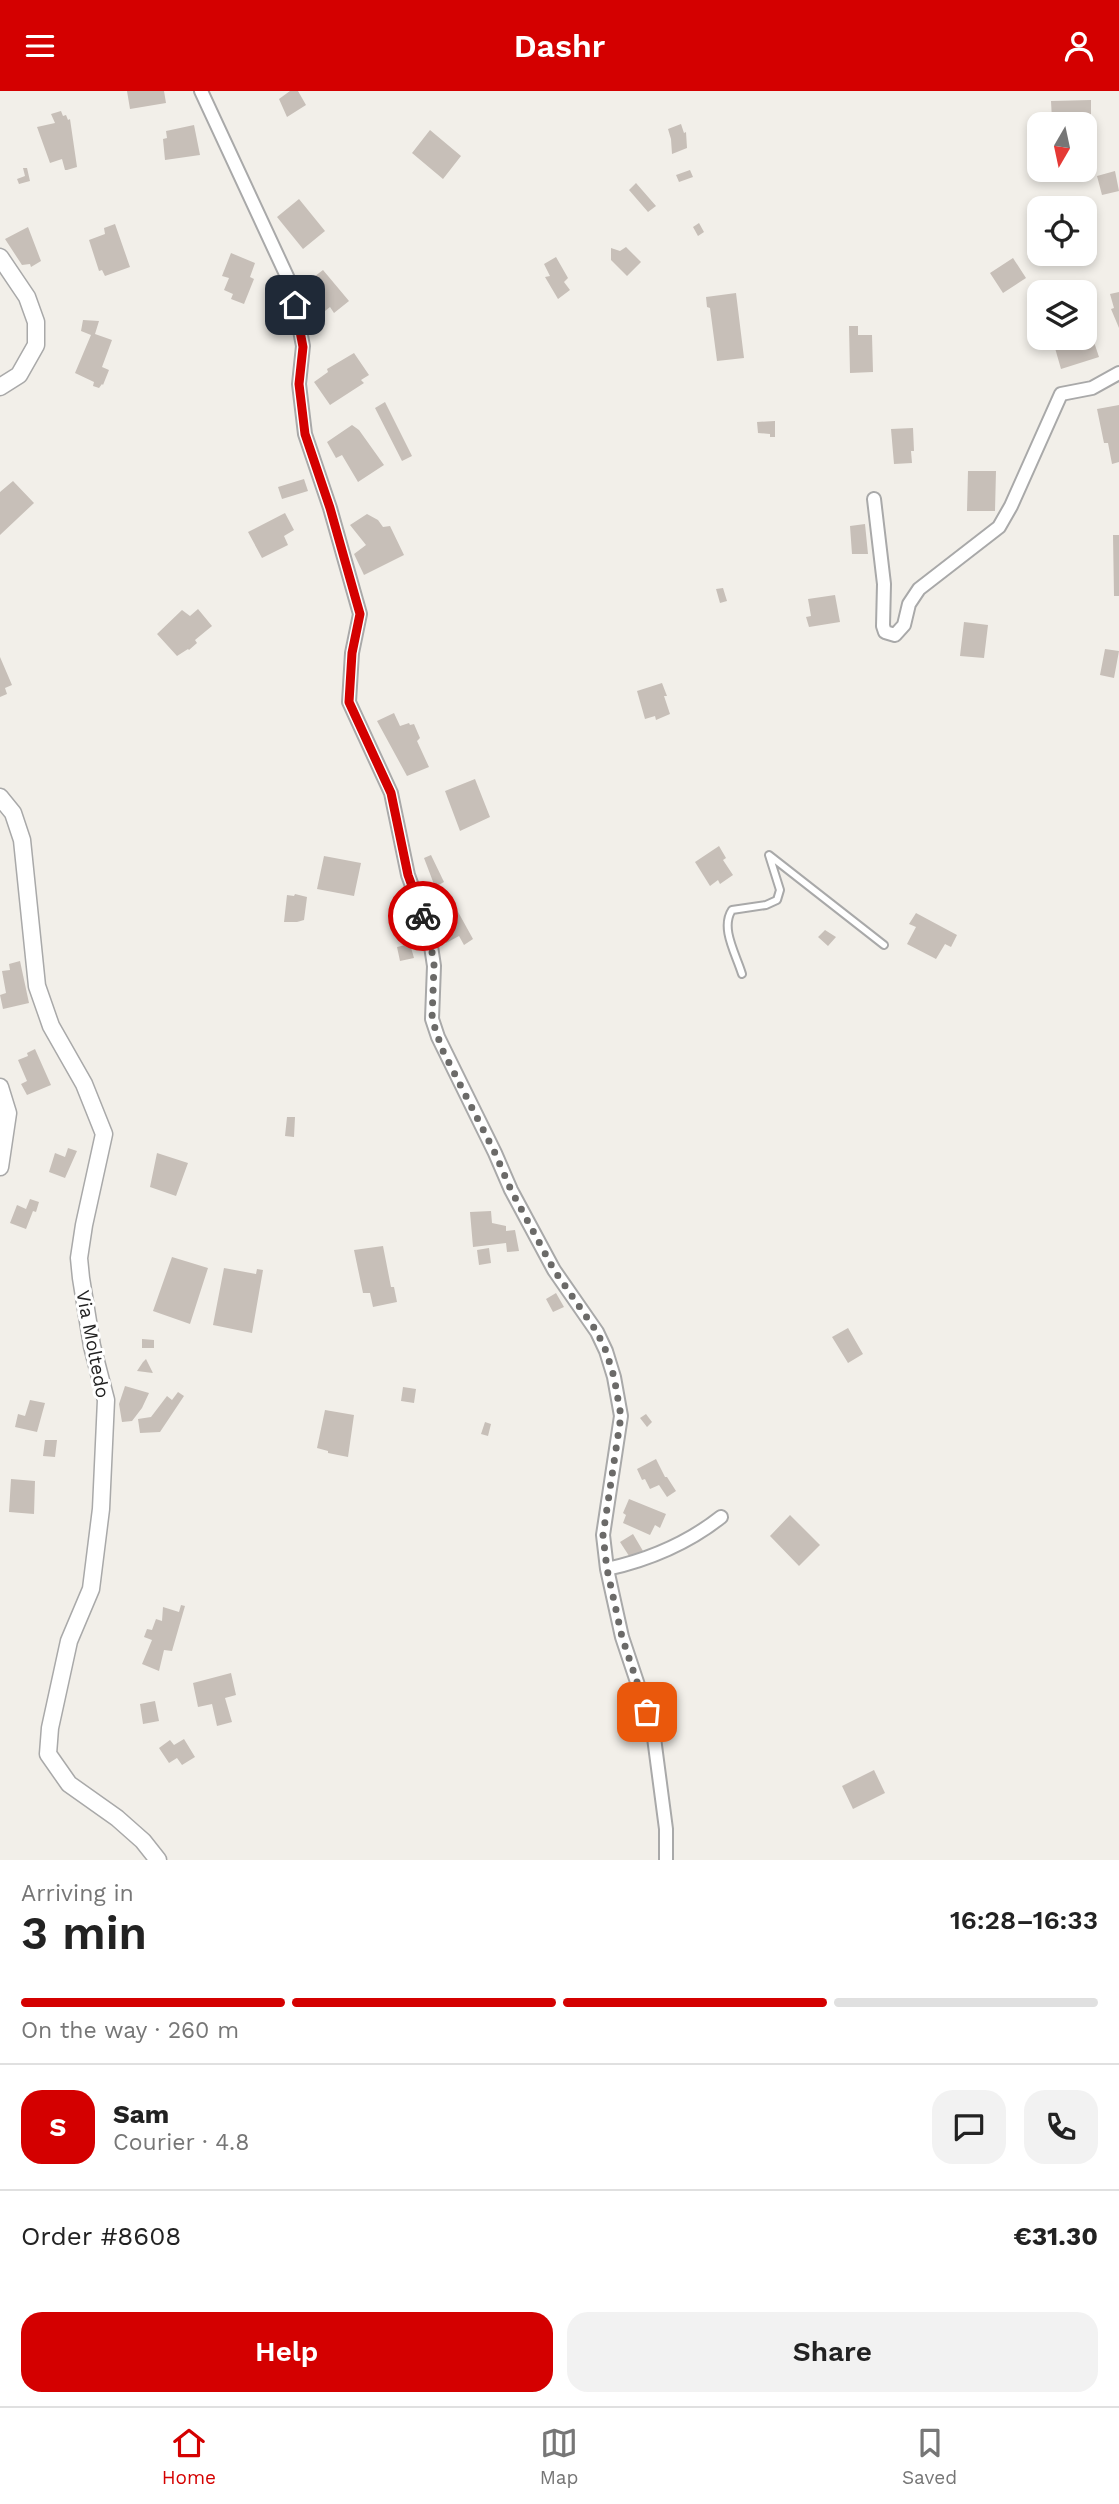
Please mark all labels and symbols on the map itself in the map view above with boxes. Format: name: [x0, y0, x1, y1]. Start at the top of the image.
north arrow: [1027, 112, 1097, 182]
pin: [265, 275, 325, 335]
courier: [388, 881, 458, 951]
street label: Via Moltedo: [71, 1288, 115, 1400]
pin: [617, 1682, 677, 1742]

